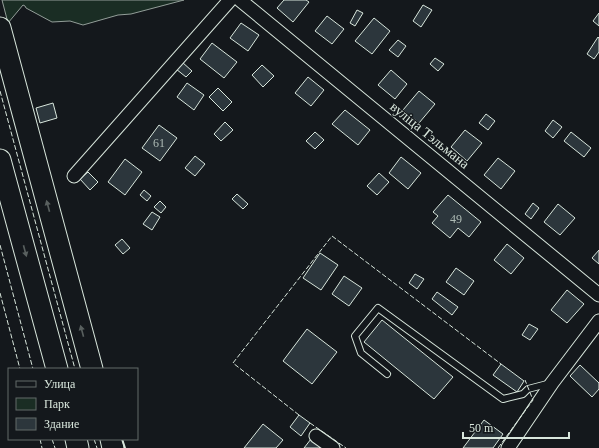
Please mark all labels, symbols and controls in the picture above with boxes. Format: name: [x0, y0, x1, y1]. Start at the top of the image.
street label: вуліца Тэльмана: [387, 99, 473, 172]
house number: 61: [153, 136, 165, 150]
one-way arrow: [45, 200, 51, 212]
house number: 49: [450, 212, 462, 226]
one-way arrow: [22, 246, 28, 258]
one-way arrow: [79, 325, 85, 337]
legend: [8, 368, 138, 440]
text: Улица: [44, 377, 76, 391]
text: Парк: [44, 397, 70, 411]
scale bar: [463, 414, 569, 440]
text: Здание: [44, 417, 79, 431]
text: 50 m: [469, 421, 494, 435]

